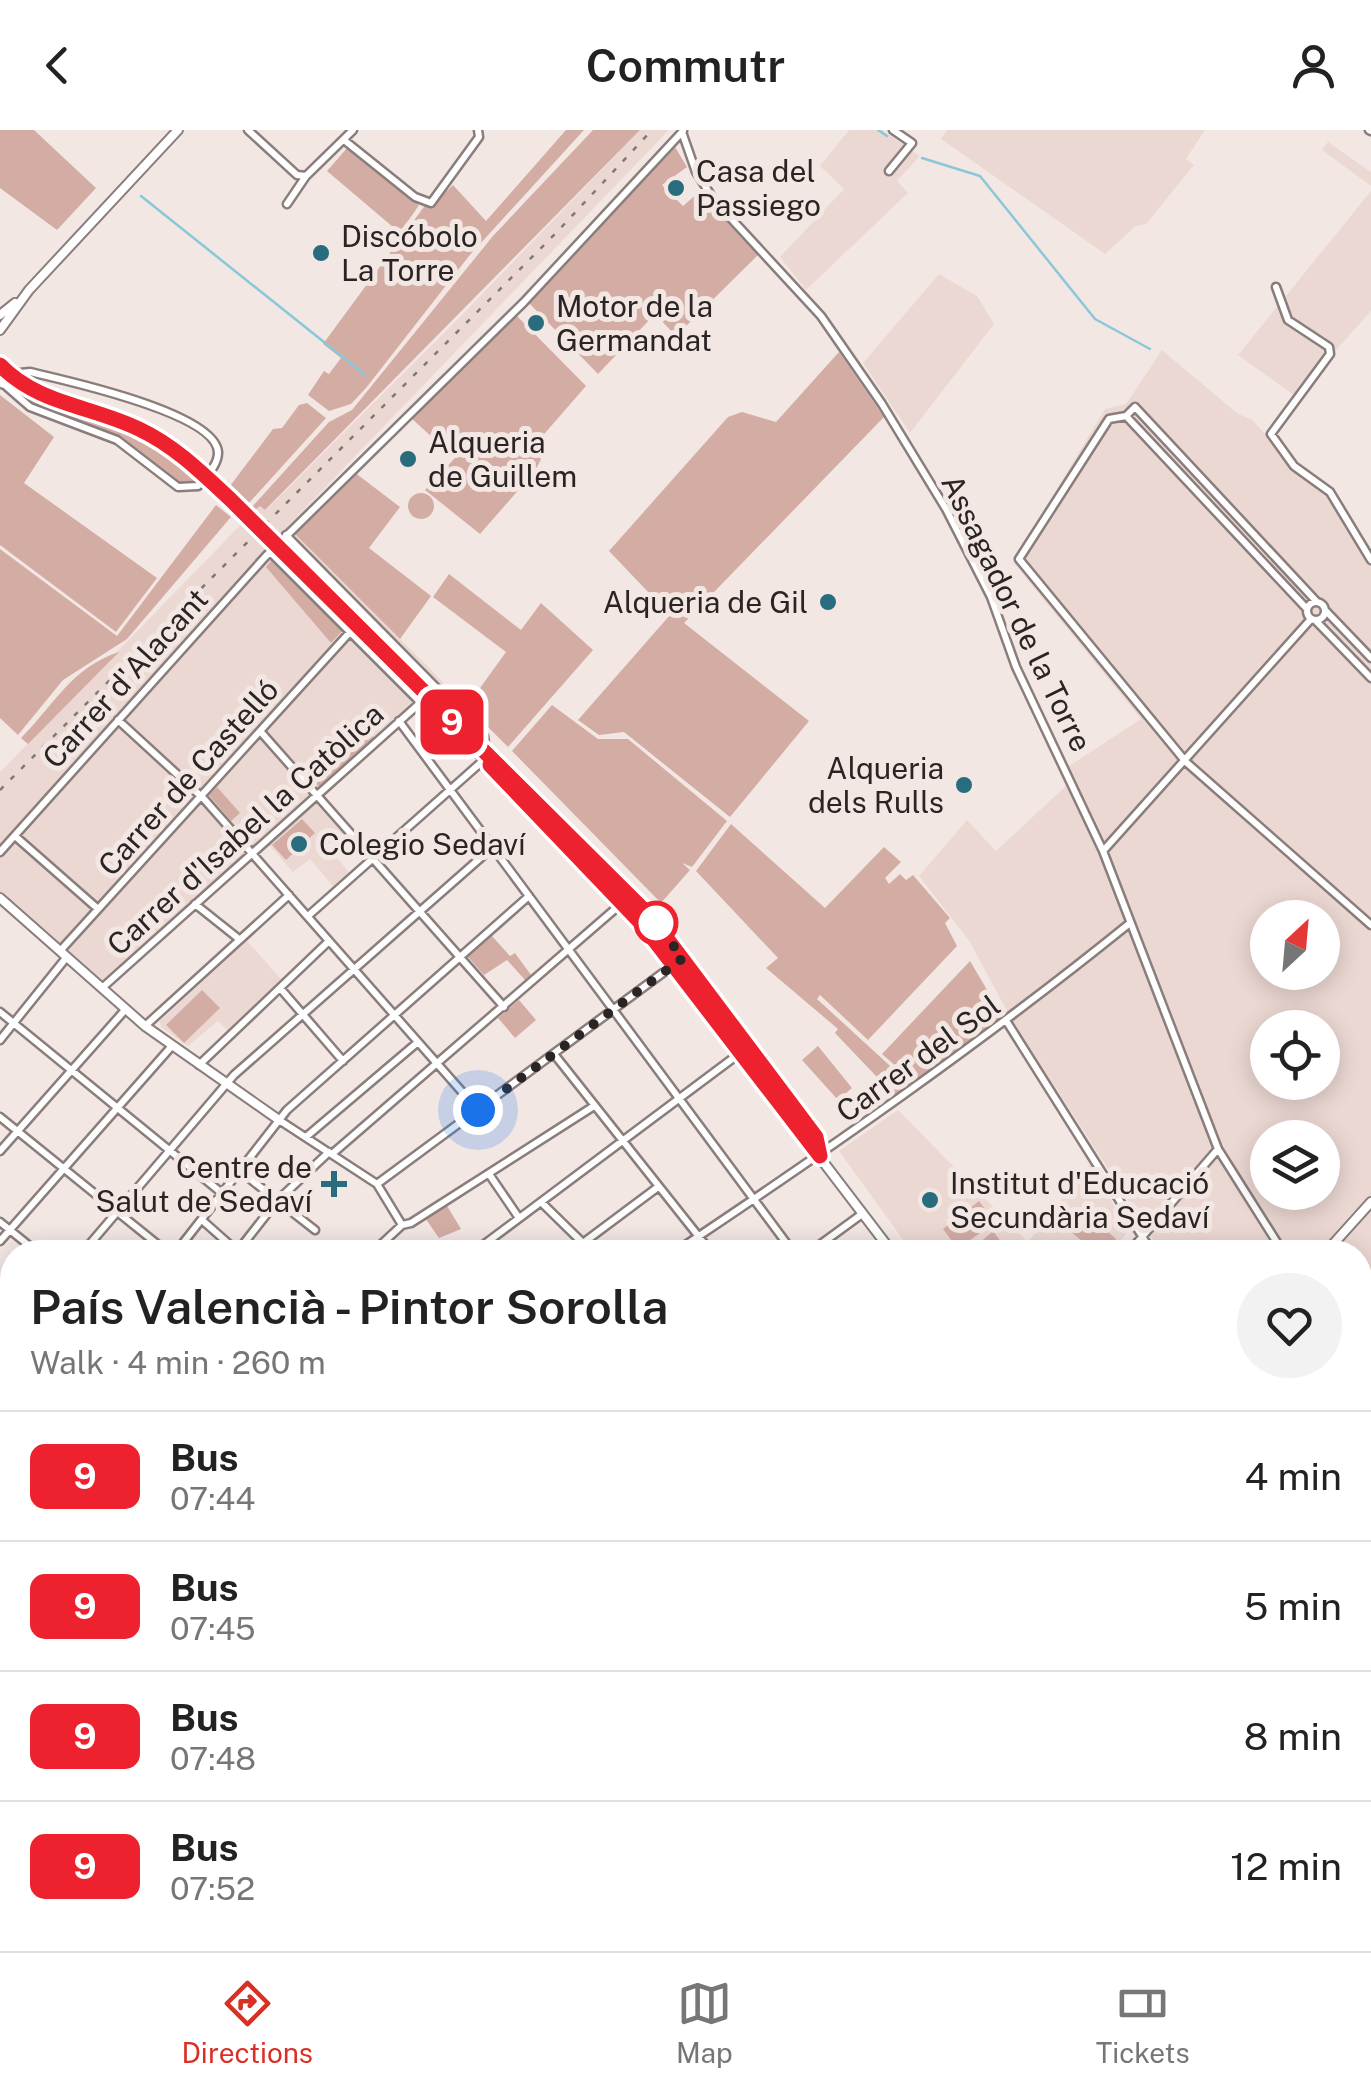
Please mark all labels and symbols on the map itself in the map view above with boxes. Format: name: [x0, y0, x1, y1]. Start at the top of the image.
place label: Casa del Passiego: [696, 153, 821, 223]
marker: Casa del Passiego: [665, 177, 687, 199]
place label: Discóbolo La Torre: [341, 218, 478, 288]
marker: Discóbolo La Torre: [310, 242, 332, 264]
place label: Motor de la Germandat: [556, 288, 713, 358]
marker: Motor de la Germandat: [525, 312, 547, 334]
place label: Alqueria de Guillem: [428, 424, 577, 494]
marker: Alqueria de Guillem: [397, 448, 419, 470]
street label: Assagador de la Torre: [934, 469, 1100, 757]
street label: Carrer d'Alacant: [35, 581, 215, 775]
place label: Alqueria de Gil: [603, 584, 808, 620]
marker: Alqueria de Gil: [817, 591, 839, 613]
street label: Carrer de Castelló: [90, 671, 286, 883]
line badge: 9: [420, 690, 484, 754]
street label: Carrer d'Isabel la Catòlica: [100, 695, 390, 963]
place label: Alqueria dels Rulls: [808, 750, 944, 820]
marker: Alqueria dels Rulls: [953, 774, 975, 796]
place label: Colegio Sedaví: [319, 826, 526, 862]
marker: Colegio Sedaví: [288, 833, 310, 855]
north arrow: [1250, 900, 1340, 990]
unlabelled marker: [635, 902, 677, 944]
street label: Carrer del Sol: [829, 987, 1007, 1129]
your location: [453, 1085, 503, 1135]
place label: Centre de Salut de Sedaví: [95, 1149, 313, 1219]
place label: Institut d'Educació Secundària Sedaví: [950, 1165, 1210, 1235]
marker: Centre de Salut de Sedaví: [321, 1171, 347, 1197]
marker: Institut d'Educació Secundària Sedaví: [919, 1189, 941, 1211]

